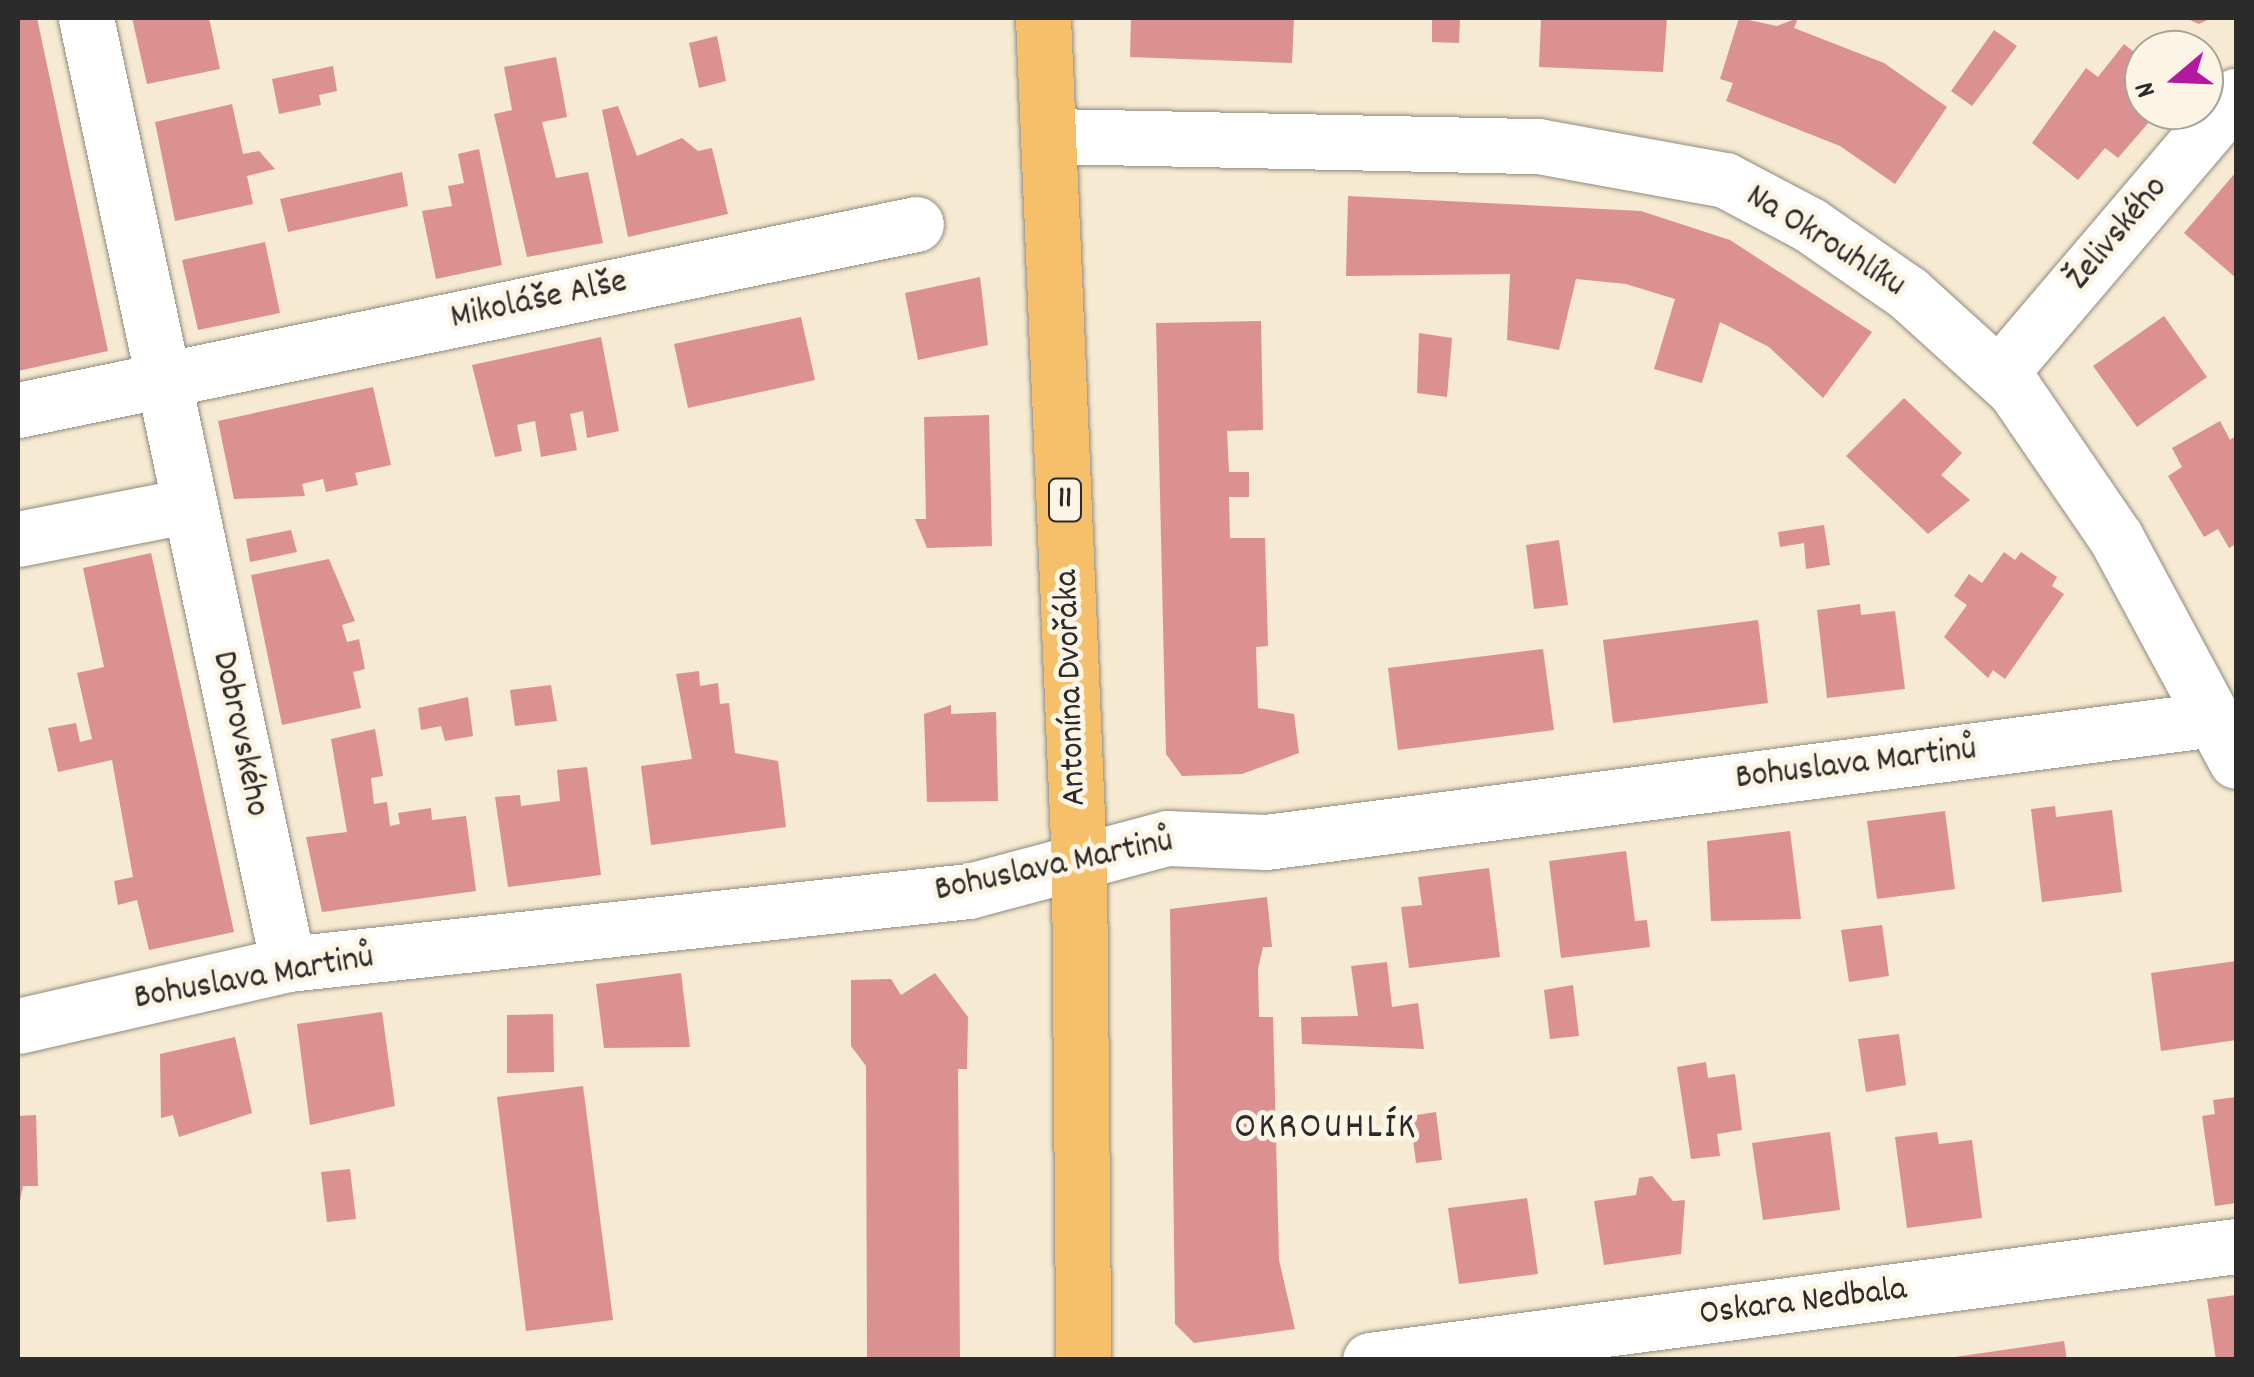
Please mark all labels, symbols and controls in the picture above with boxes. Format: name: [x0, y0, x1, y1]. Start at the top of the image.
north arrow: [2124, 30, 2224, 130]
text: N: [2126, 76, 2169, 102]
street label: Želivského: [2058, 168, 2178, 300]
street label: Na Okrouhlíku: [1738, 176, 1912, 308]
street label: Mikoláše Alše: [447, 262, 631, 340]
road number: 11: [1048, 473, 1082, 527]
street label: Antonína Dvořáka: [1047, 569, 1097, 807]
street label: Dobrovského: [201, 648, 277, 820]
street label: Bohuslava Martinů: [1733, 729, 1979, 801]
street label: Bohuslava Martinů: [931, 821, 1177, 913]
street label: Bohuslava Martinů: [131, 937, 377, 1021]
district label: OKROUHLÍK: [1234, 1106, 1418, 1152]
street label: Oskara Nedbala: [1697, 1269, 1909, 1337]

